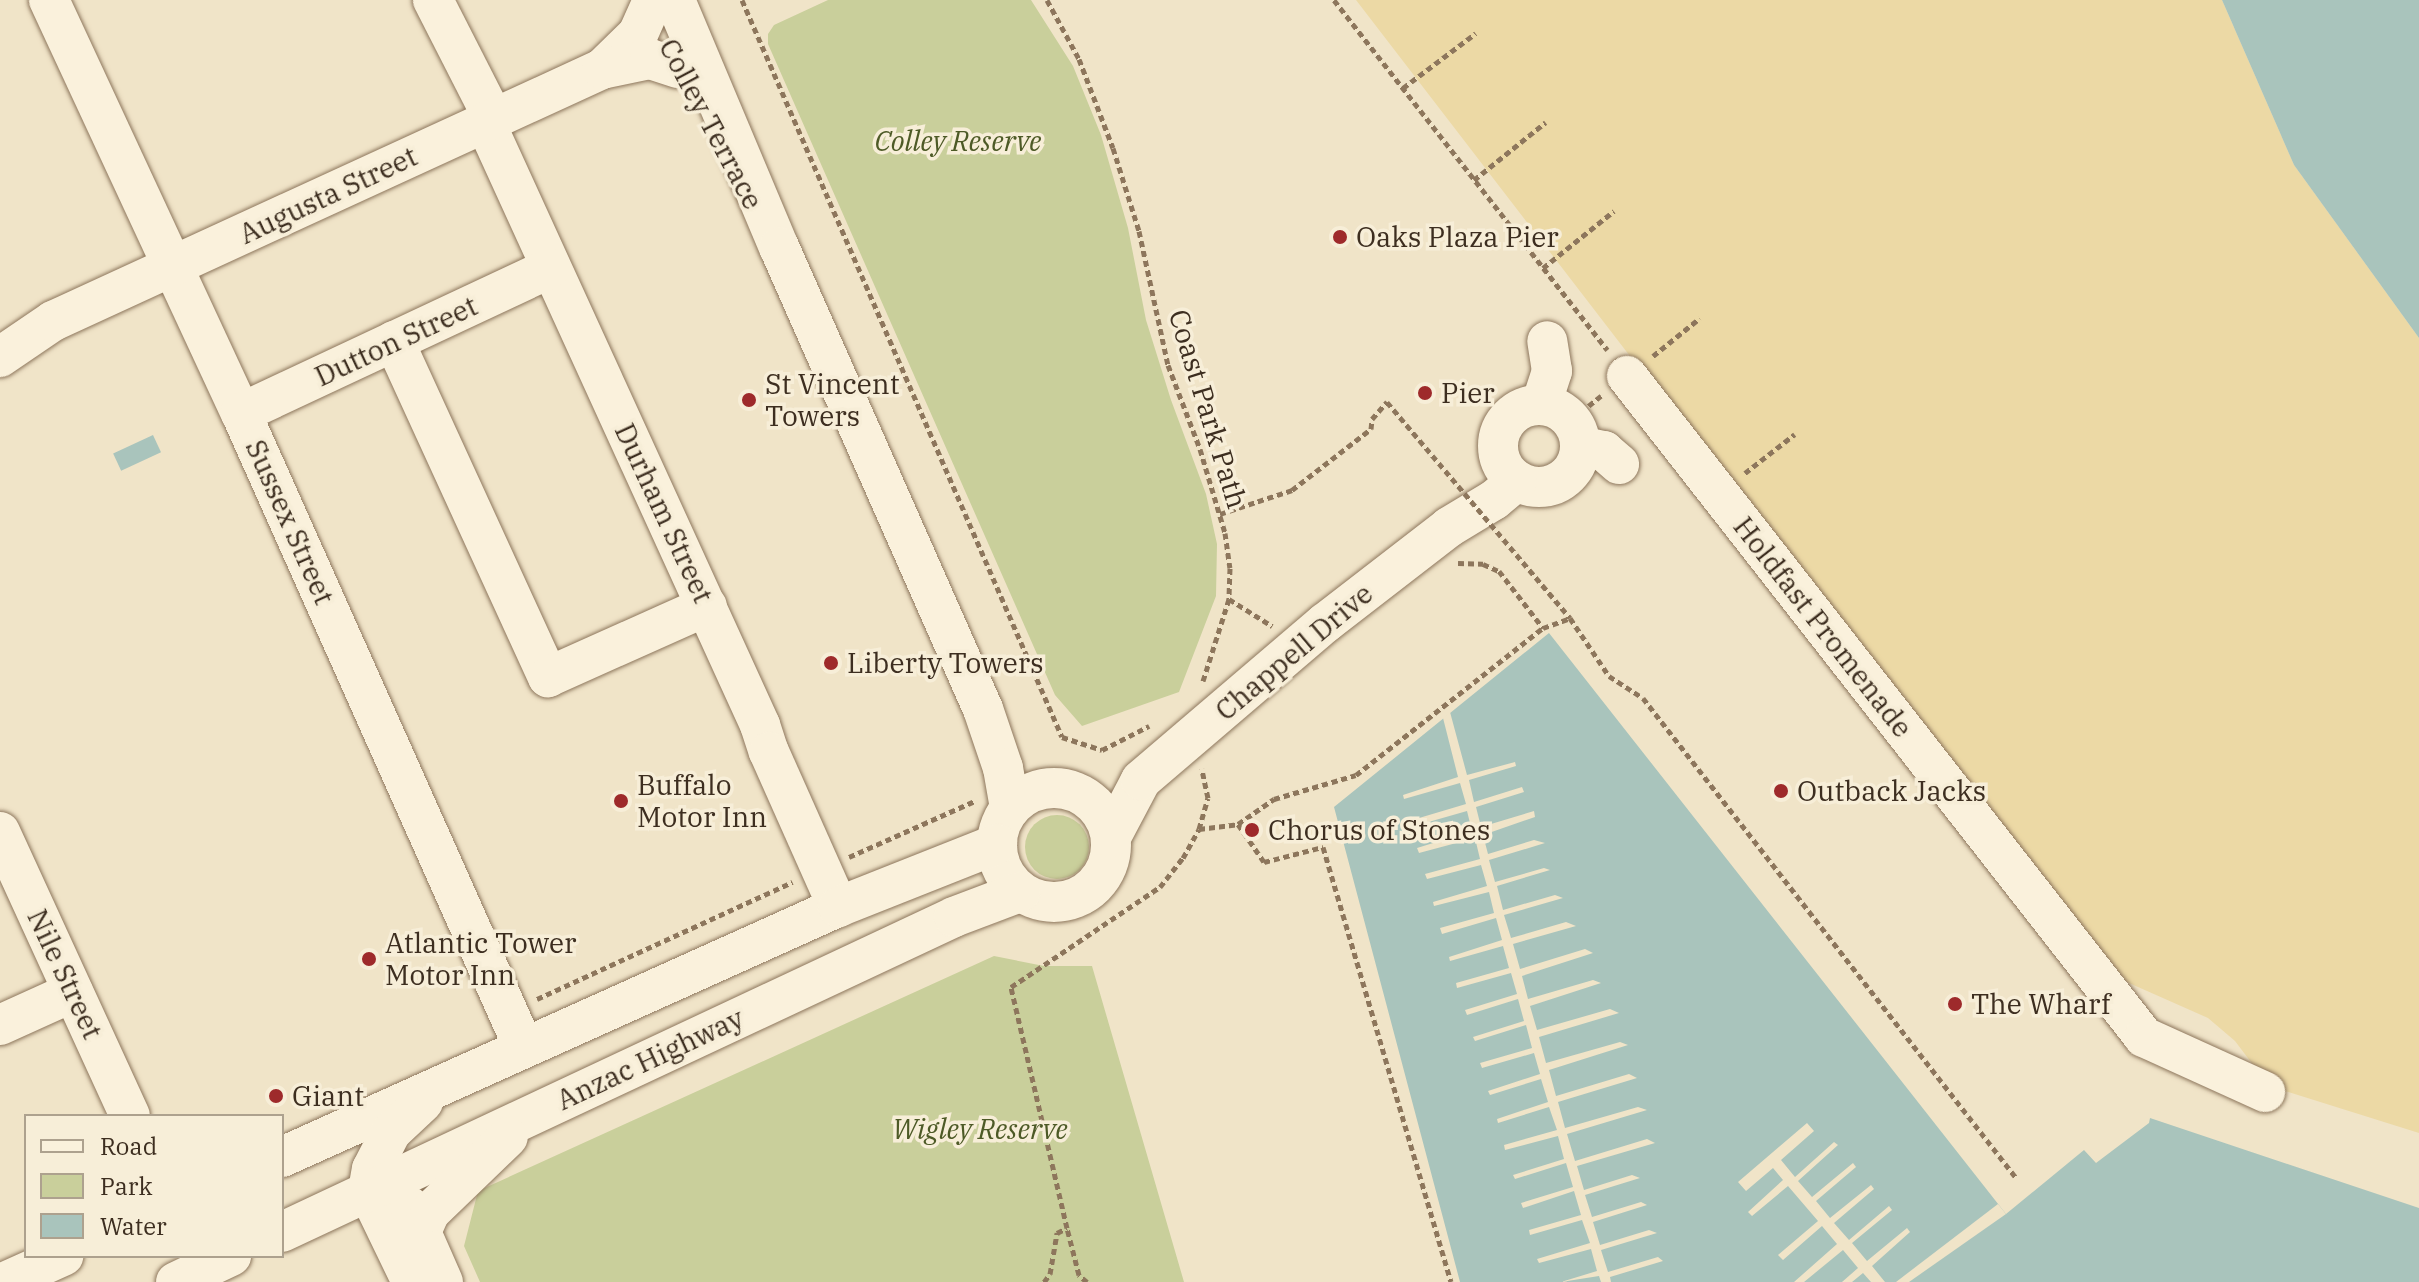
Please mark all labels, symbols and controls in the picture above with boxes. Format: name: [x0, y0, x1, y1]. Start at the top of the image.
street label: Colley Terrace: [652, 33, 770, 215]
park label: Colley Reserve: [874, 124, 1042, 158]
street label: Augusta Street: [234, 139, 422, 251]
place label: Oaks Plaza Pier: [1356, 220, 1559, 254]
marker: Oaks Plaza Pier: [1331, 228, 1349, 246]
street label: Dutton Street: [309, 289, 483, 393]
street label: Coast Park Path: [1162, 306, 1254, 512]
place label: St Vincent Towers: [765, 367, 900, 433]
place label: Pier: [1441, 376, 1495, 410]
marker: Pier: [1416, 384, 1434, 402]
marker: St Vincent Towers: [740, 391, 758, 409]
street label: Durham Street: [608, 418, 720, 608]
street label: Sussex Street: [239, 435, 341, 609]
street label: Holdfast Promenade: [1727, 510, 1919, 744]
street label: Chappell Drive: [1209, 577, 1379, 727]
place label: Liberty Towers: [847, 646, 1044, 680]
marker: Liberty Towers: [822, 654, 840, 672]
place label: Buffalo Motor Inn: [637, 768, 767, 834]
place label: Outback Jacks: [1797, 774, 1986, 808]
marker: Outback Jacks: [1772, 782, 1790, 800]
marker: Buffalo Motor Inn: [612, 792, 630, 810]
place label: Chorus of Stones: [1268, 813, 1490, 847]
marker: Chorus of Stones: [1243, 821, 1261, 839]
street label: Nile Street: [20, 904, 110, 1044]
place label: Atlantic Tower Motor Inn: [385, 926, 576, 992]
marker: Atlantic Tower Motor Inn: [360, 950, 378, 968]
place label: The Wharf: [1971, 987, 2110, 1021]
marker: The Wharf: [1946, 995, 1964, 1013]
street label: Anzac Highway: [551, 1001, 749, 1117]
place label: Giant: [292, 1079, 364, 1113]
marker: Giant: [267, 1087, 285, 1105]
park label: Wigley Reserve: [892, 1112, 1068, 1146]
legend: [24, 1114, 284, 1258]
text: Road: [100, 1130, 157, 1162]
text: Park: [100, 1170, 152, 1202]
text: Water: [100, 1210, 167, 1242]

